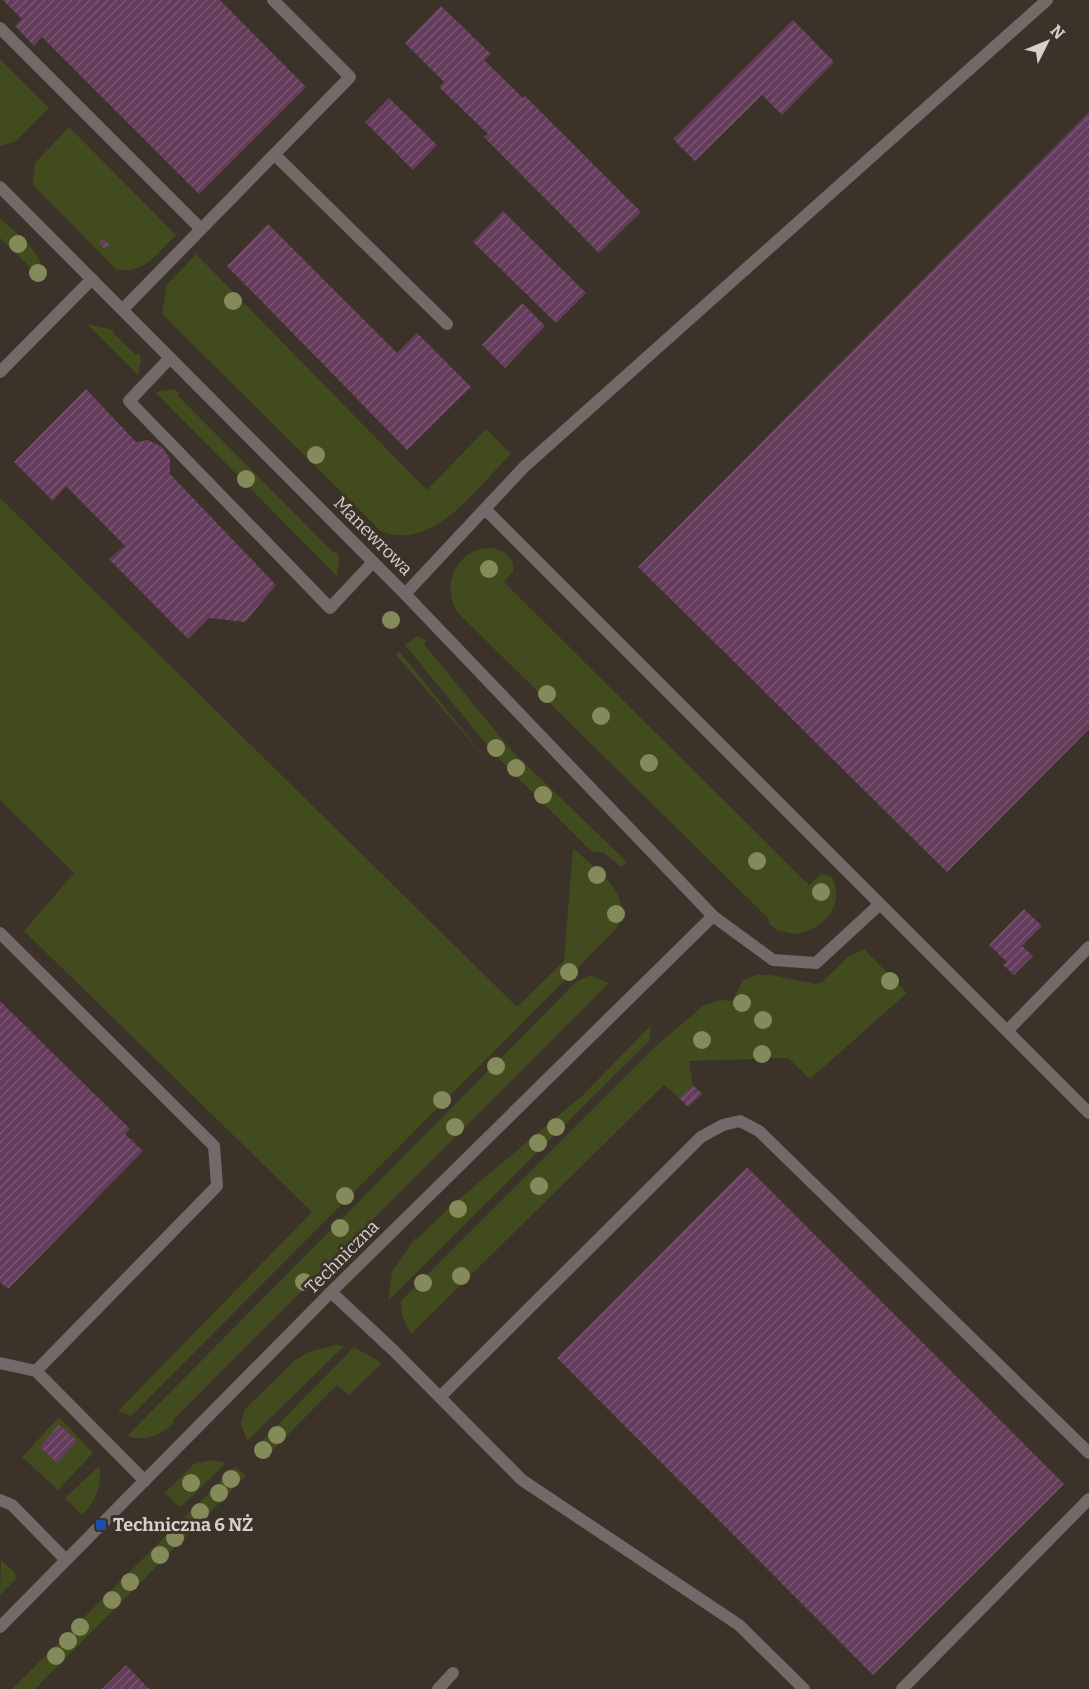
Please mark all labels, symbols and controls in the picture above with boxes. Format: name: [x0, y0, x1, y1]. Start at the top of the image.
north arrow: [1017, 12, 1077, 72]
text: N: [1046, 21, 1069, 43]
street label: Manewrowa: [329, 492, 417, 580]
street label: Techniczna: [300, 1215, 384, 1299]
place label: Techniczna 6 NŻ: [113, 1514, 253, 1536]
marker: Techniczna 6 NŻ: [94, 1518, 108, 1532]

